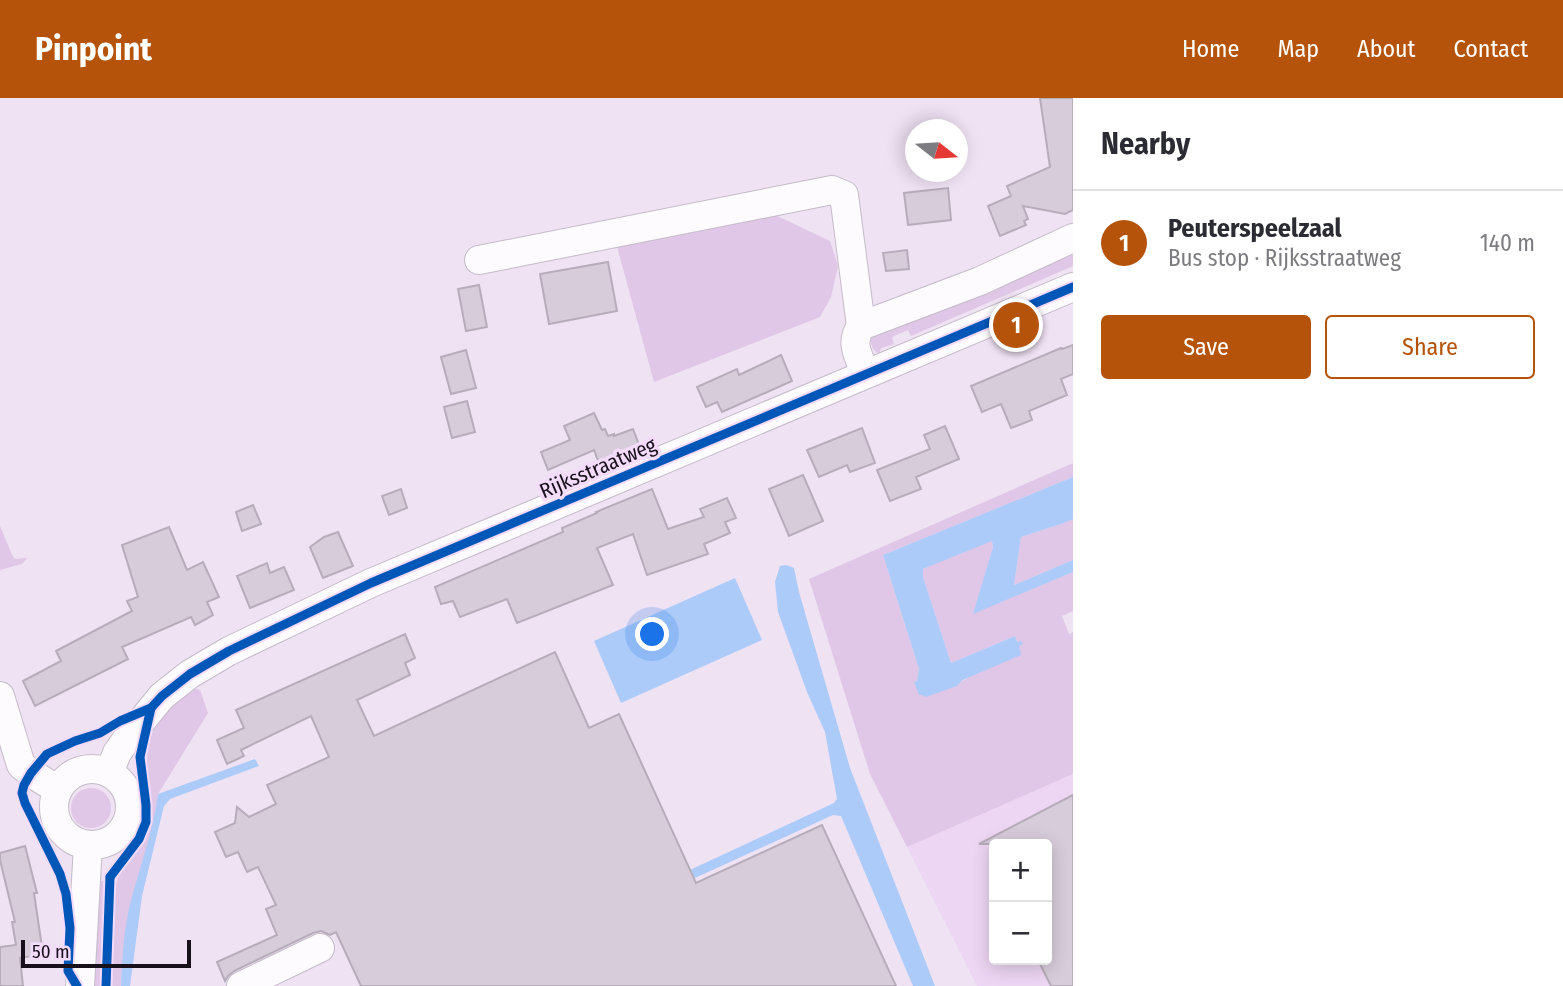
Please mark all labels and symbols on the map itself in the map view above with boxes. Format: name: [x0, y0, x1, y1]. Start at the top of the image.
north arrow: [905, 119, 968, 182]
pin: 1: [993, 299, 1039, 351]
street label: Rijksstraatweg: [536, 432, 660, 504]
your location: [635, 617, 669, 651]
scale bar: [21, 937, 191, 969]

